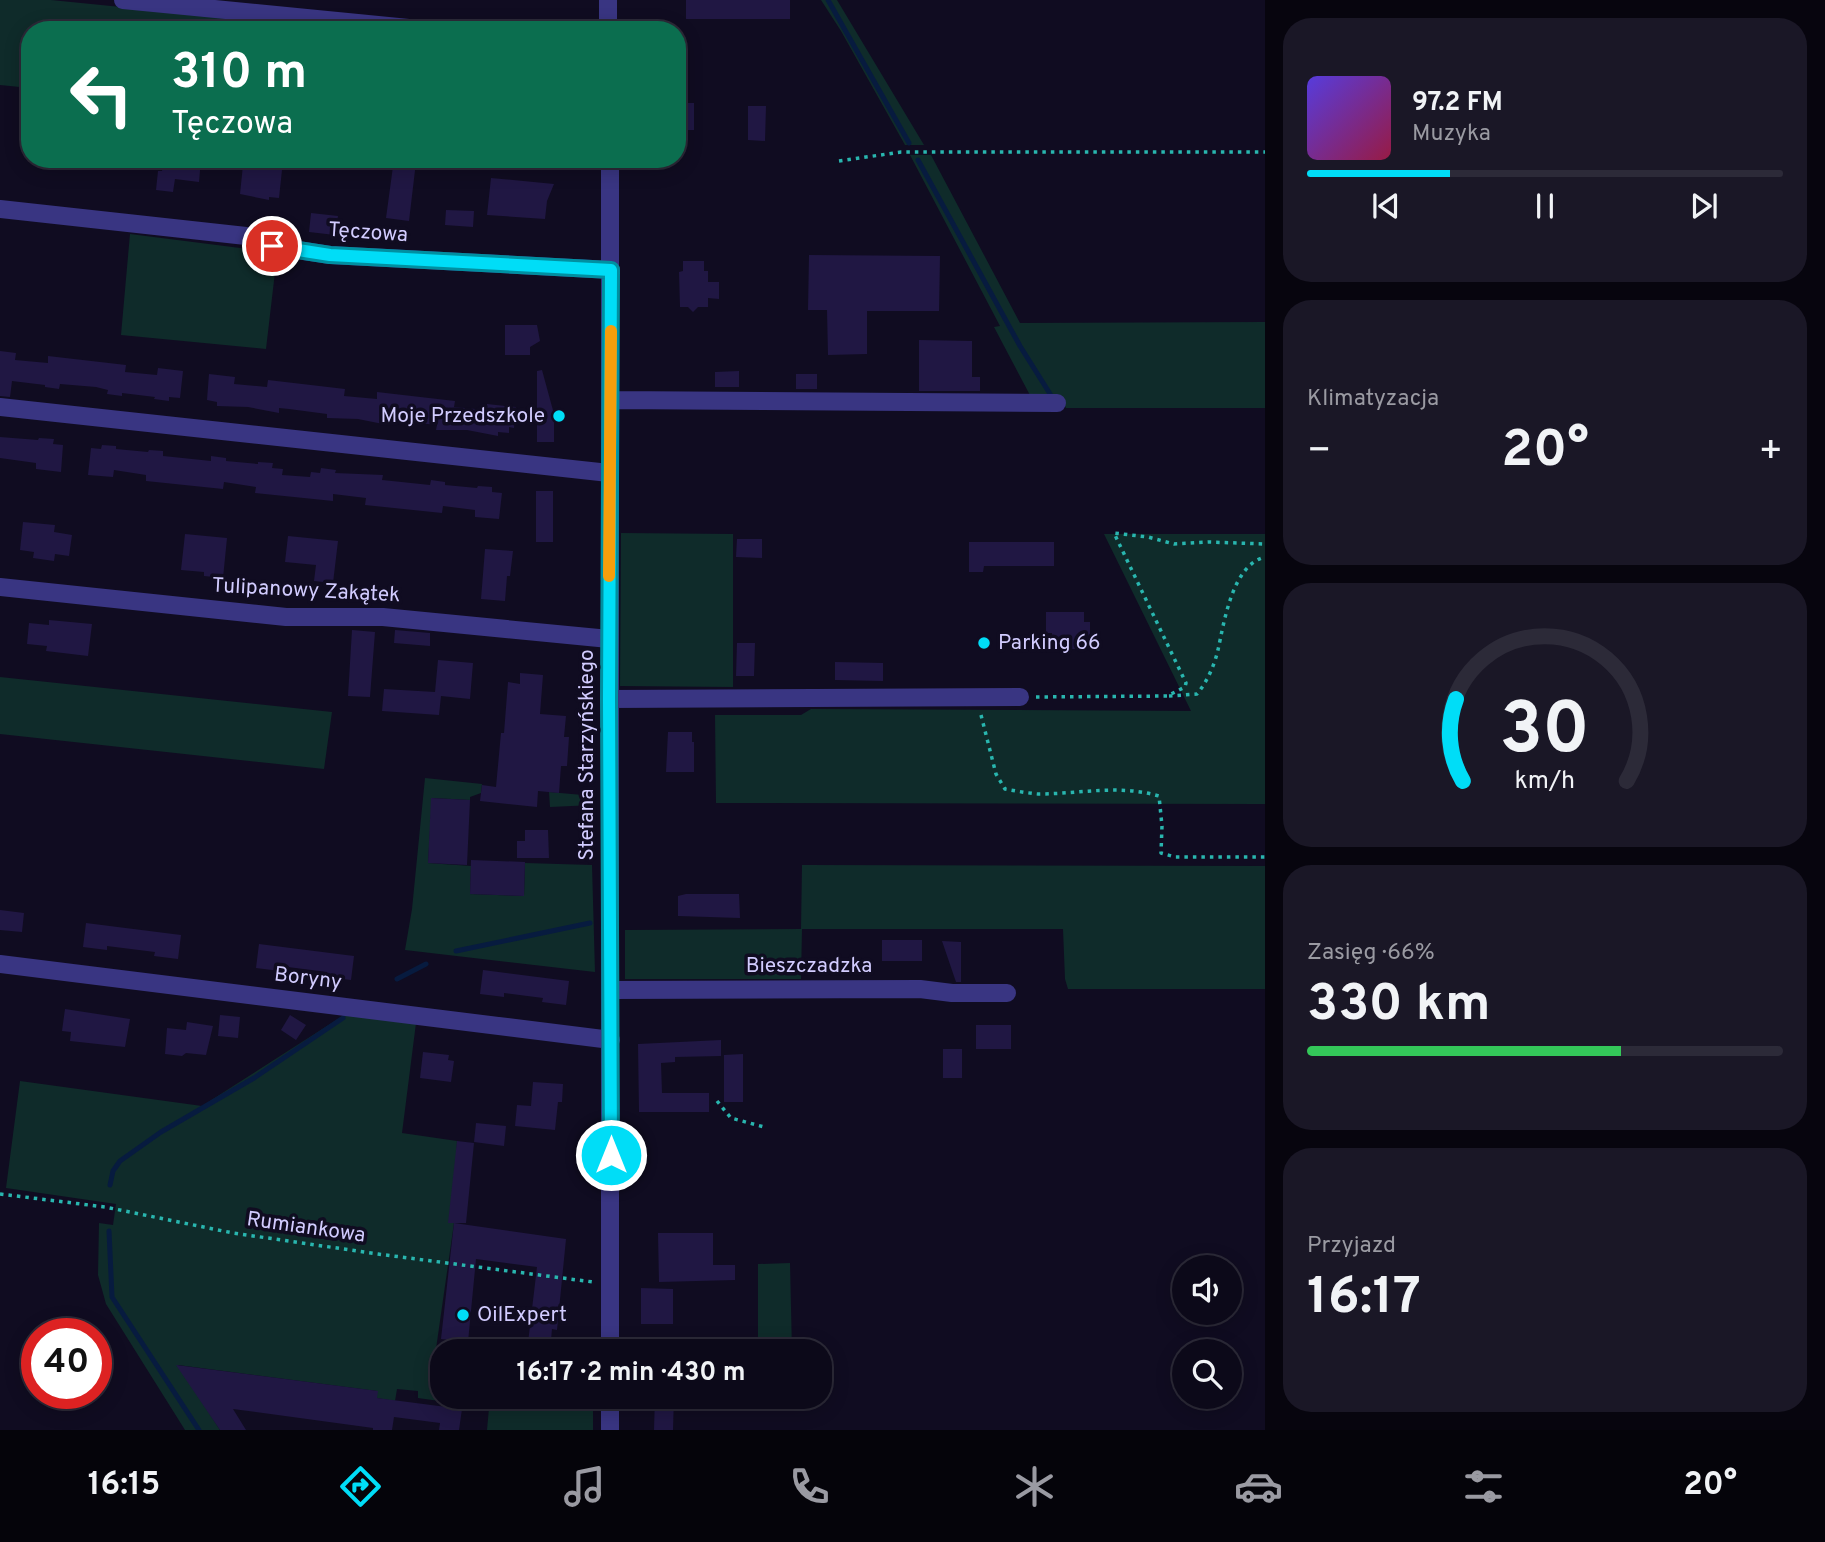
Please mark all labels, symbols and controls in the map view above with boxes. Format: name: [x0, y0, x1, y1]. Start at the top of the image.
text: 310 m: [171, 44, 307, 106]
icon: left: [56, 49, 147, 140]
text: 97.2 FM: [1412, 87, 1503, 120]
text: Tęczowa: [171, 105, 293, 145]
text: Muzyka: [1412, 120, 1491, 149]
icon: previous: [1367, 187, 1405, 225]
icon: pause: [1526, 187, 1564, 225]
icon: next: [1685, 187, 1723, 225]
pin: [242, 216, 302, 276]
street label: Tęczowa: [327, 217, 409, 249]
icon: arrive: [253, 227, 291, 265]
text: Klimatyzacja: [1307, 385, 1439, 414]
place label: Moje Przedszkole: [380, 403, 545, 430]
marker: Moje Przedszkole: [551, 408, 567, 424]
text: 20°: [1501, 419, 1589, 485]
text: −: [1307, 428, 1332, 477]
text: +: [1758, 428, 1783, 477]
street label: Tulipanowy Zakątek: [211, 573, 401, 609]
place label: Parking 66: [998, 630, 1101, 657]
marker: Parking 66: [976, 635, 992, 651]
street label: Stefana Starzyńskiego: [574, 649, 601, 861]
text: 30: [1500, 687, 1590, 779]
text: km/h: [1515, 766, 1575, 798]
text: Zasięg · 66%: [1307, 939, 1435, 968]
street label: Bieszczadzka: [746, 953, 872, 980]
street label: Boryny: [273, 961, 343, 997]
text: 330 km: [1307, 973, 1490, 1039]
position arrow: [574, 1118, 648, 1192]
street label: Rumiankowa: [245, 1206, 367, 1250]
text: Przyjazd: [1307, 1232, 1396, 1261]
map controls: [1172, 1255, 1242, 1409]
button: sound: [1172, 1255, 1242, 1325]
text: 16:17: [1307, 1266, 1421, 1332]
place label: OilExpert: [477, 1302, 567, 1329]
marker: OilExpert: [455, 1307, 471, 1323]
speed limit sign: 40: [21, 1318, 112, 1409]
button: search: [1172, 1339, 1242, 1409]
text: 16:17 · 2 min · 430 m: [516, 1357, 746, 1390]
icon: directions: [336, 1462, 385, 1511]
icon: music: [560, 1462, 609, 1511]
icon: phone: [785, 1462, 834, 1511]
icon: climate: [1010, 1462, 1059, 1511]
icon: car: [1234, 1462, 1283, 1511]
icon: filters: [1459, 1462, 1508, 1511]
text: 16:15: [88, 1466, 160, 1506]
text: 20°: [1683, 1466, 1737, 1506]

